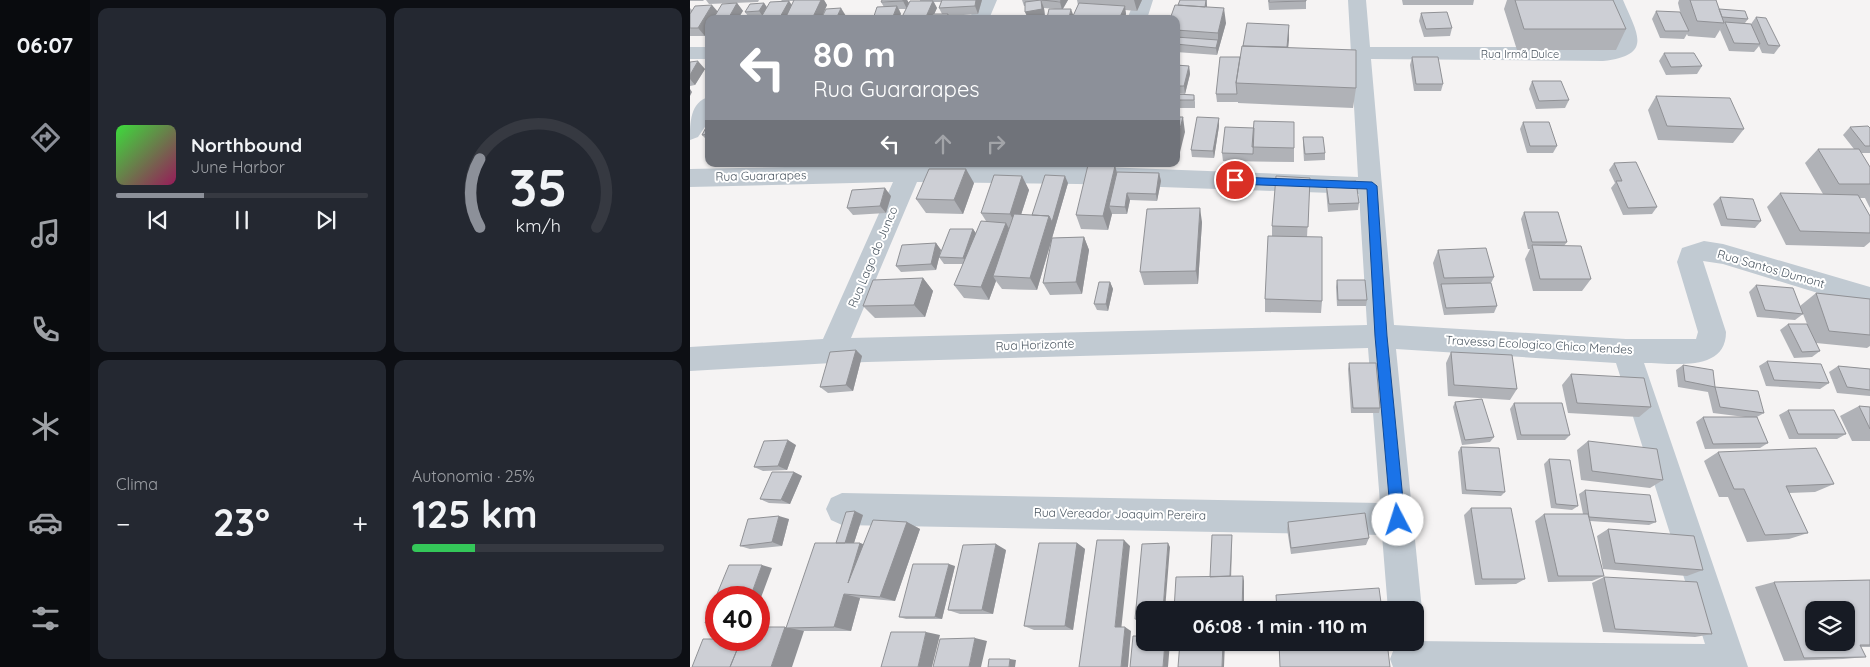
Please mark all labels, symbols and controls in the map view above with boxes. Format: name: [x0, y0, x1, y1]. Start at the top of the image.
text: 06:07: [17, 31, 73, 59]
text: 80 m: [813, 32, 896, 76]
icon: left: [730, 35, 795, 100]
street label: Rua Irmã Dulce: [1481, 47, 1559, 61]
text: Rua Guararapes: [813, 75, 980, 103]
icon: directions: [28, 120, 63, 155]
icon: left: [876, 130, 904, 158]
icon: ahead: [929, 130, 957, 158]
icon: right: [982, 130, 1010, 158]
text: Northbound: [191, 133, 302, 157]
text: 35: [509, 154, 567, 219]
text: June Harbor: [191, 157, 285, 177]
pin: [1214, 159, 1256, 201]
icon: arrive: [1221, 166, 1249, 194]
street label: Rua Guararapes: [715, 167, 807, 184]
street label: Rua Lago do Junco: [844, 204, 901, 310]
icon: previous: [144, 206, 172, 234]
icon: pause: [228, 206, 256, 234]
icon: next: [312, 206, 340, 234]
text: km/h: [515, 214, 561, 236]
icon: music: [28, 216, 63, 251]
street label: Rua Santos Dumont: [1716, 246, 1827, 291]
icon: phone: [28, 312, 63, 347]
street label: Travessa Ecologico Chico Mendes: [1445, 332, 1633, 357]
street label: Rua Horizonte: [995, 336, 1075, 353]
icon: climate: [28, 409, 63, 444]
text: Autonomia · 25%: [412, 466, 535, 486]
text: Clima: [116, 474, 158, 494]
text: 125 km: [412, 490, 538, 538]
position arrow: [1371, 493, 1423, 545]
text: 23°: [213, 498, 270, 546]
street label: Rua Vereador Joaquim Pereira: [1034, 504, 1206, 523]
icon: car: [28, 505, 63, 540]
text: −: [116, 506, 131, 541]
text: +: [352, 506, 368, 541]
speed limit sign: 40: [705, 586, 770, 651]
icon: filters: [28, 601, 63, 636]
map controls: [1805, 601, 1855, 651]
button: layers: [1805, 601, 1855, 651]
text: 06:08 · 1 min · 110 m: [1193, 614, 1367, 638]

